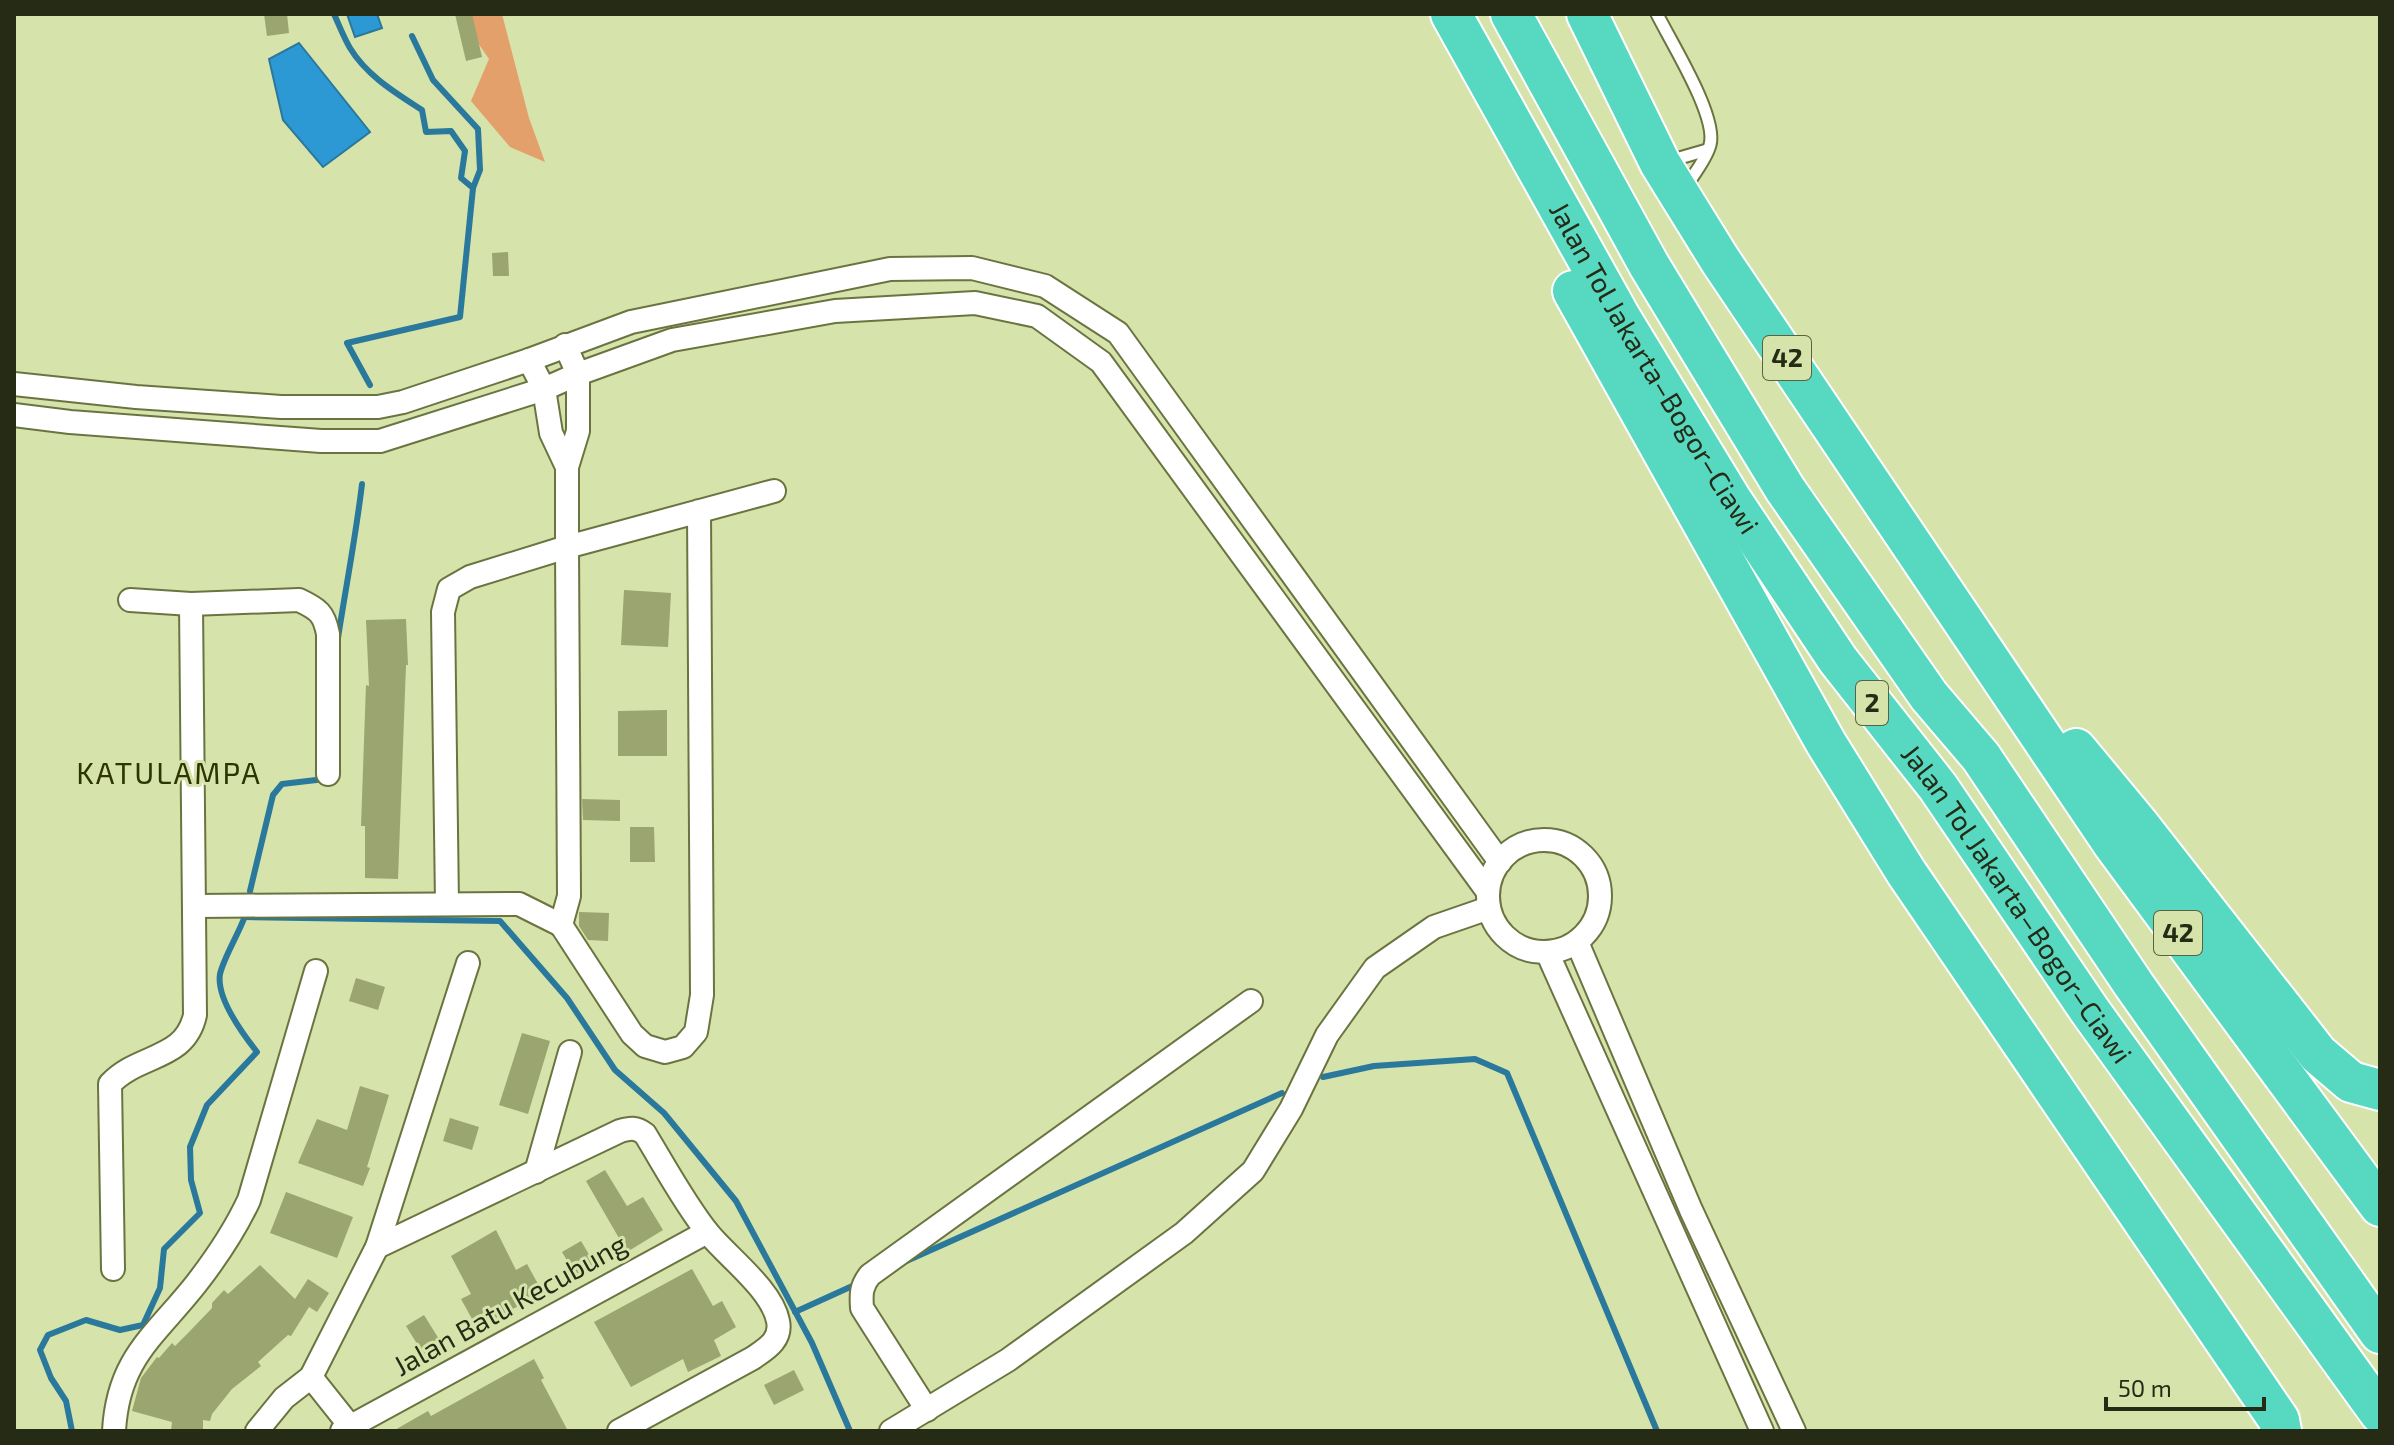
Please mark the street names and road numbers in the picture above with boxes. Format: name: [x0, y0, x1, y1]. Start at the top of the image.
street label: Jalan Tol Jakarta–Bogor–Ciawi: [1543, 195, 1767, 540]
road number: 42: [1763, 336, 1811, 380]
road number: 2: [1856, 681, 1888, 725]
street label: Jalan Tol Jakarta–Bogor–Ciawi: [1895, 737, 2140, 1070]
road number: 42: [2154, 911, 2202, 955]
street label: Jalan Batu Kecubung: [387, 1226, 632, 1382]

